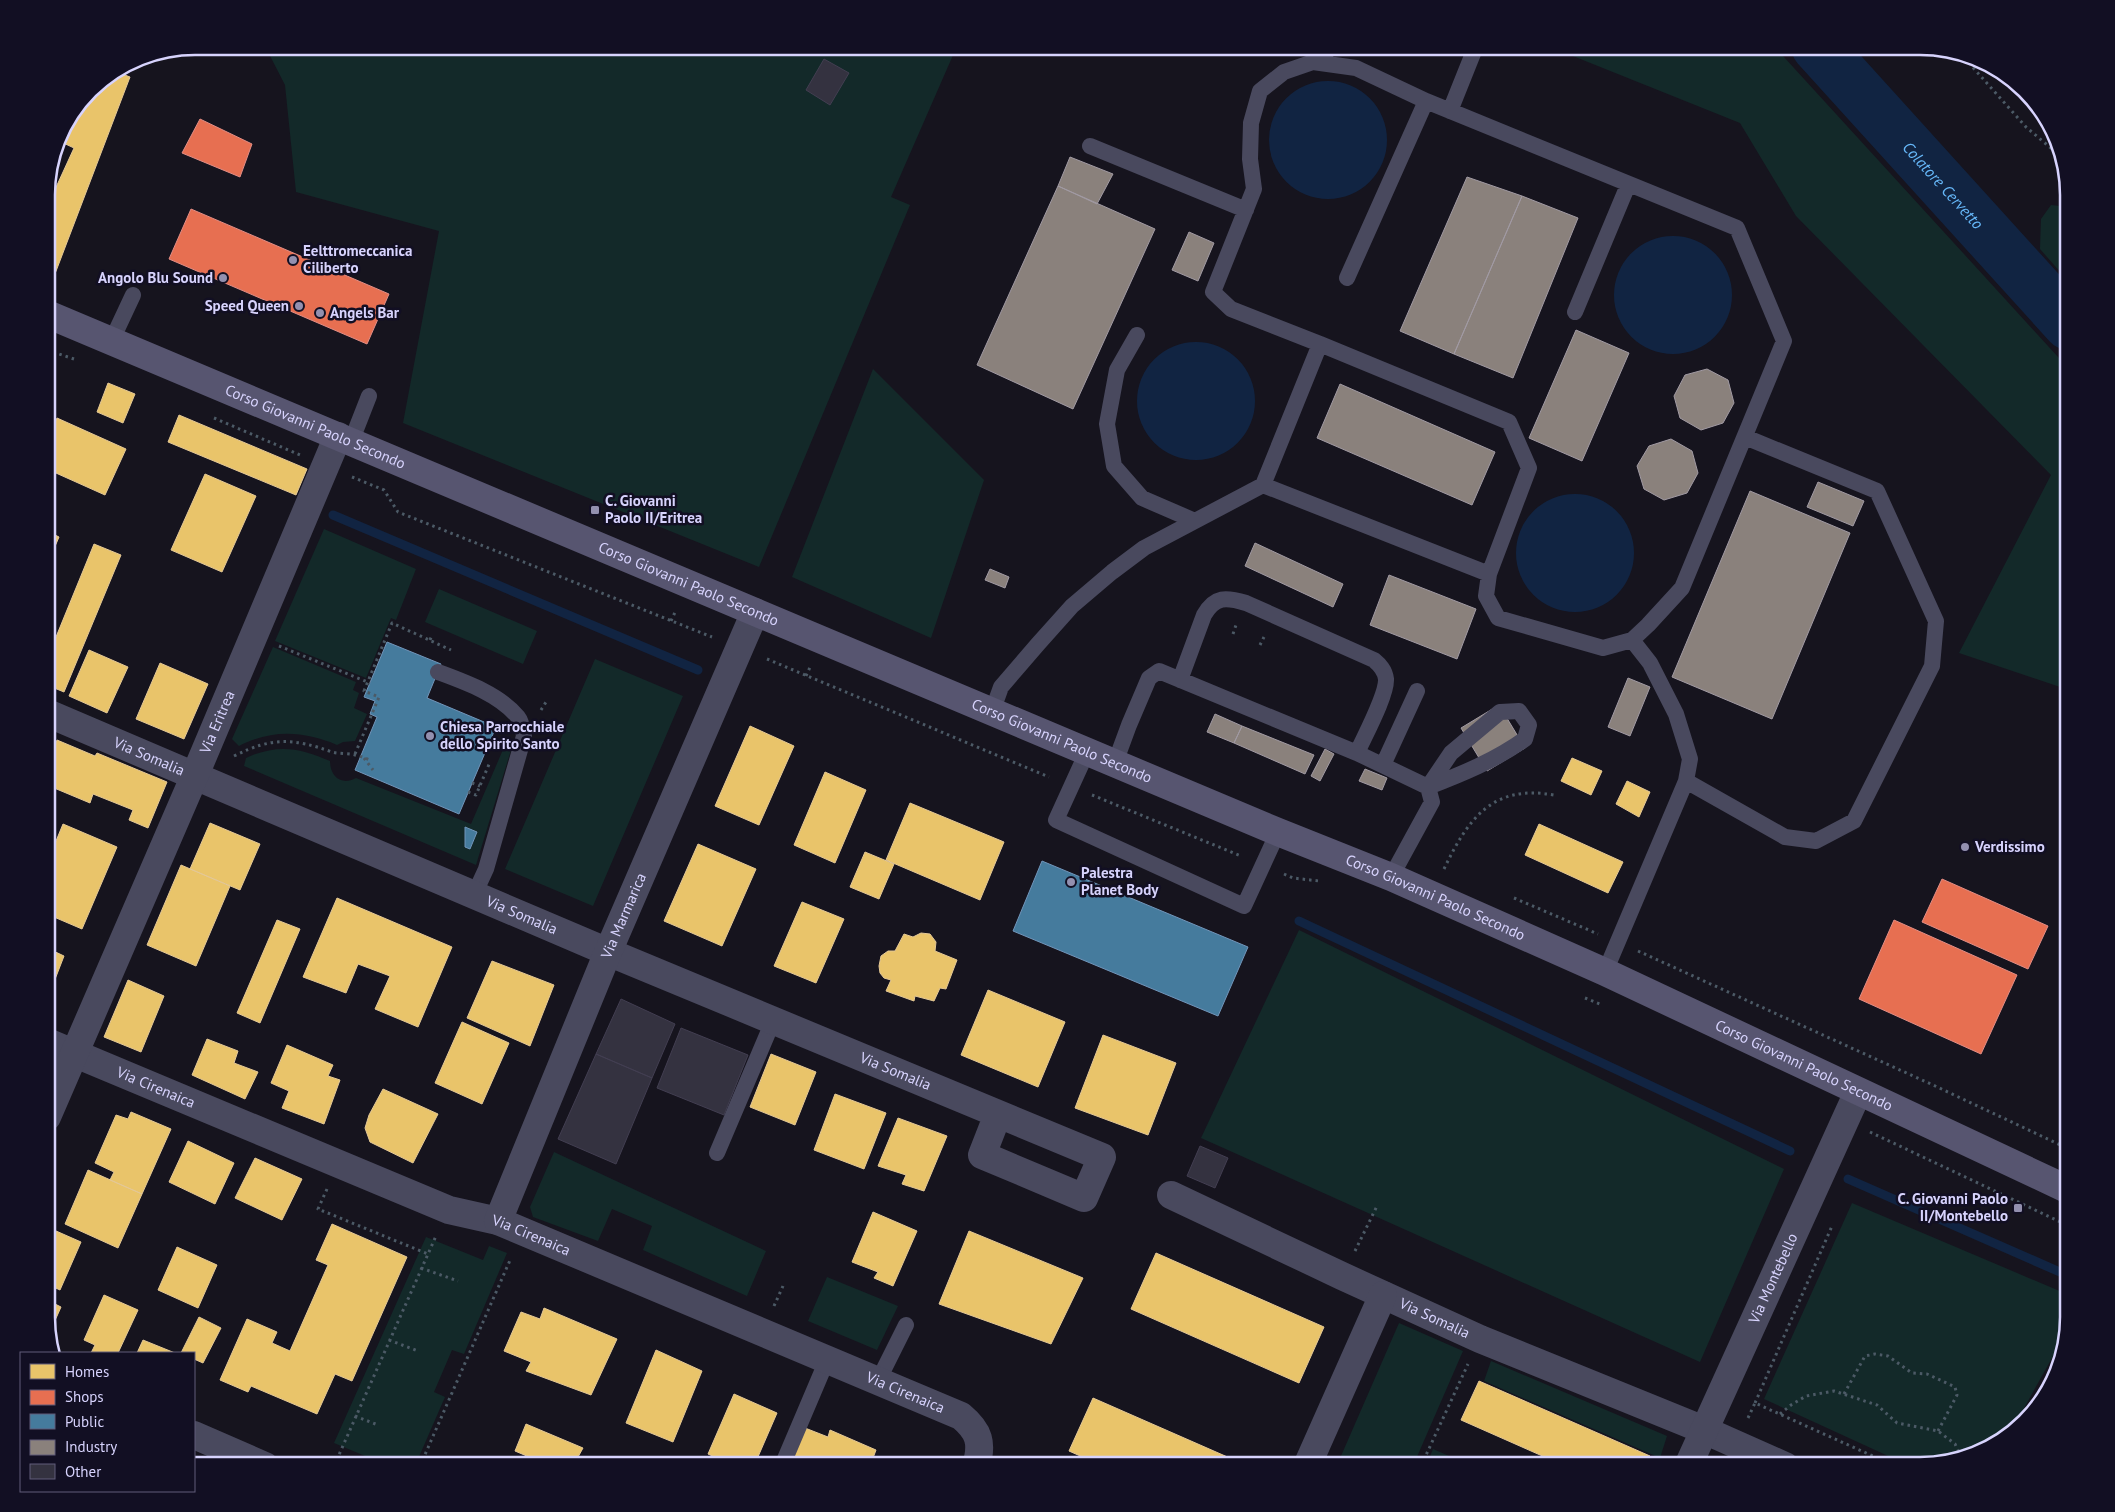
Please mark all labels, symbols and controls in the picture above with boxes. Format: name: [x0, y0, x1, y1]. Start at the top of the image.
water label: Colatore Cervetto: [1899, 137, 1988, 233]
place label: Eelttromeccanica Ciliberto: [303, 241, 413, 277]
marker: Eelttromeccanica Ciliberto: [287, 254, 299, 266]
place label: Angolo Blu Sound: [98, 268, 213, 287]
marker: Angolo Blu Sound: [217, 272, 229, 284]
place label: Speed Queen: [205, 296, 289, 315]
marker: Speed Queen: [293, 300, 305, 312]
place label: Angels Bar: [330, 303, 400, 322]
marker: Angels Bar: [314, 307, 326, 319]
street label: Corso Giovanni Paolo Secondo: [222, 380, 408, 473]
place label: C. Giovanni Paolo II/Eritrea: [605, 491, 702, 527]
marker: C. Giovanni Paolo II/Eritrea: [589, 504, 601, 516]
street label: Corso Giovanni Paolo Secondo: [596, 537, 782, 630]
street label: Via Eritrea: [195, 688, 239, 757]
street label: Corso Giovanni Paolo Secondo: [969, 694, 1155, 787]
place label: Chiesa Parrocchiale dello Spirito Santo: [440, 717, 565, 753]
marker: Chiesa Parrocchiale dello Spirito Santo: [424, 730, 436, 742]
street label: Via Somalia: [110, 732, 188, 780]
place label: Verdissimo: [1974, 837, 2045, 856]
marker: Verdissimo: [1959, 841, 1971, 853]
street label: Corso Giovanni Paolo Secondo: [1343, 850, 1528, 944]
place label: Palestra Planet Body: [1081, 863, 1159, 899]
street label: Via Marmarica: [596, 870, 650, 962]
marker: Palestra Planet Body: [1065, 876, 1077, 888]
street label: Via Somalia: [483, 891, 560, 938]
street label: Corso Giovanni Paolo Secondo: [1712, 1015, 1896, 1115]
street label: Via Somalia: [856, 1047, 934, 1094]
street label: Via Cirenaica: [113, 1062, 198, 1112]
place label: C. Giovanni Paolo II/Montebello: [1897, 1189, 2008, 1225]
marker: C. Giovanni Paolo II/Montebello: [2012, 1202, 2024, 1214]
street label: Via Cirenaica: [490, 1210, 574, 1259]
street label: Via Montebello: [1744, 1230, 1802, 1327]
street label: Via Somalia: [1396, 1293, 1473, 1342]
legend: [20, 1352, 195, 1492]
text: Homes: [65, 1362, 109, 1381]
street label: Via Cirenaica: [863, 1367, 948, 1417]
text: Shops: [65, 1387, 104, 1406]
text: Public: [65, 1412, 104, 1431]
text: Industry: [65, 1437, 117, 1456]
text: Other: [65, 1462, 101, 1481]

